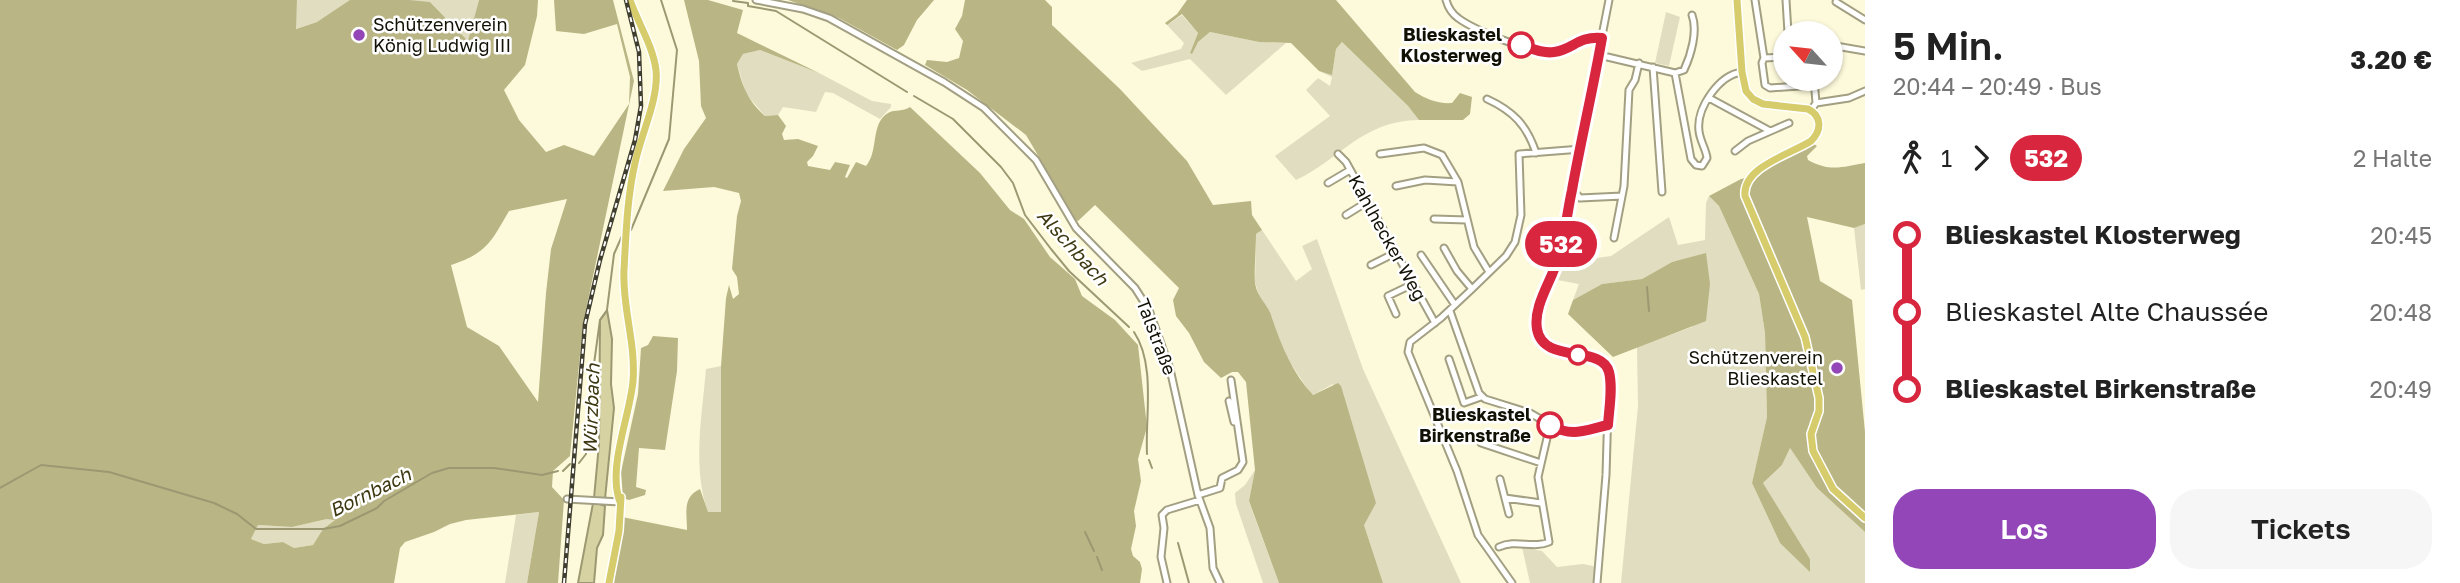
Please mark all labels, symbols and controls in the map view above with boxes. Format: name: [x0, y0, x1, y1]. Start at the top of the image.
place label: Schützenverein König Ludwig III: [373, 13, 511, 56]
north arrow: [1773, 21, 1843, 91]
map controls: [1773, 21, 1843, 91]
place label: Blieskastel Klosterweg: [1401, 23, 1502, 66]
text: 5 Min.: [1893, 23, 2004, 68]
marker: Schützenverein König Ludwig III: [351, 27, 367, 43]
marker: Blieskastel Klosterweg: [1508, 32, 1534, 58]
text: 3.20 €: [2350, 44, 2432, 75]
text: 20:44 – 20:49 · Bus: [1893, 72, 2102, 100]
icon: walk: [1893, 139, 1931, 177]
icon: forward: [1962, 139, 2000, 177]
text: 532: [2024, 143, 2068, 172]
text: 1: [1941, 144, 1952, 172]
text: 2 Halte: [2353, 144, 2432, 172]
street label: Kahlhecker Weg: [1344, 171, 1432, 304]
water label: Alschbach: [1033, 204, 1115, 291]
text: Blieskastel Klosterweg: [1945, 219, 2241, 250]
line badge: 532: [1521, 221, 1601, 267]
text: 20:45: [2370, 221, 2432, 249]
text: 532: [1539, 229, 1583, 258]
street label: Talstraße: [1132, 295, 1182, 378]
text: Blieskastel Alte Chaussée: [1945, 296, 2268, 327]
text: 20:48: [2369, 298, 2432, 326]
unlabelled marker: [1568, 345, 1588, 365]
place label: Schützenverein Blieskastel: [1688, 346, 1823, 389]
marker: Schützenverein Blieskastel: [1829, 360, 1845, 376]
water label: Würzbach: [577, 362, 604, 455]
text: Blieskastel Birkenstraße: [1945, 373, 2256, 404]
text: 20:49: [2370, 375, 2432, 403]
place label: Blieskastel Birkenstraße: [1419, 403, 1531, 446]
marker: Blieskastel Birkenstraße: [1537, 412, 1563, 438]
water label: Bornbach: [325, 461, 415, 521]
button: Los: [1893, 489, 2156, 569]
button: Tickets: [2170, 489, 2432, 569]

